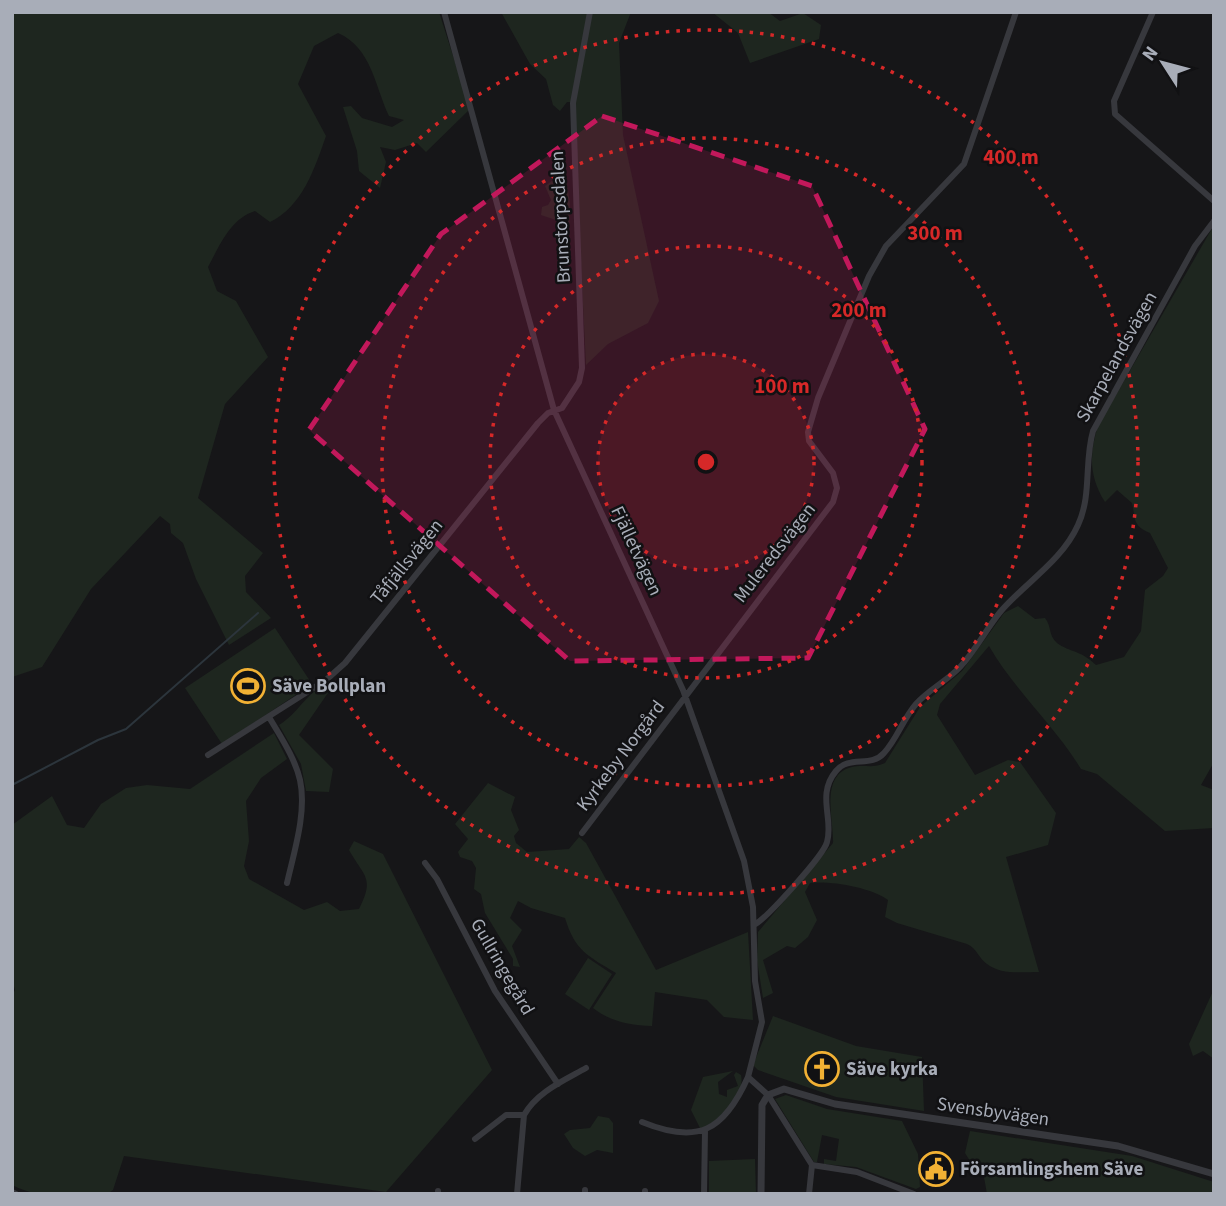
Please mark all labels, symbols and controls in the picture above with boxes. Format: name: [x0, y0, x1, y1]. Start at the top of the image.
north arrow: [1128, 28, 1198, 98]
text: N: [1136, 41, 1165, 67]
text: 400 m: [983, 142, 1039, 172]
street label: Brunstorpsdalen: [544, 150, 578, 284]
text: 300 m: [907, 218, 963, 248]
street label: Skarpelandsvägen: [1070, 287, 1164, 427]
text: 200 m: [831, 295, 887, 325]
text: 100 m: [754, 371, 810, 401]
centre of rings: [694, 450, 718, 474]
street label: Muleredsvägen: [727, 497, 823, 609]
street label: Fjälletvägen: [603, 502, 669, 600]
street label: Tåfjällsvägen: [364, 514, 450, 610]
sports icon: Säve Bollplan: [229, 667, 267, 705]
place label: Säve Bollplan: [272, 673, 386, 700]
street label: Kyrkeby Norgård: [570, 695, 672, 817]
street label: Gullringegård: [463, 914, 541, 1020]
church icon: Säve kyrka: [803, 1050, 841, 1088]
place label: Säve kyrka: [846, 1056, 938, 1083]
street label: Svensbyvägen: [935, 1091, 1051, 1133]
public building icon: Församlingshem Säve: [917, 1150, 955, 1188]
place label: Församlingshem Säve: [960, 1156, 1144, 1183]

